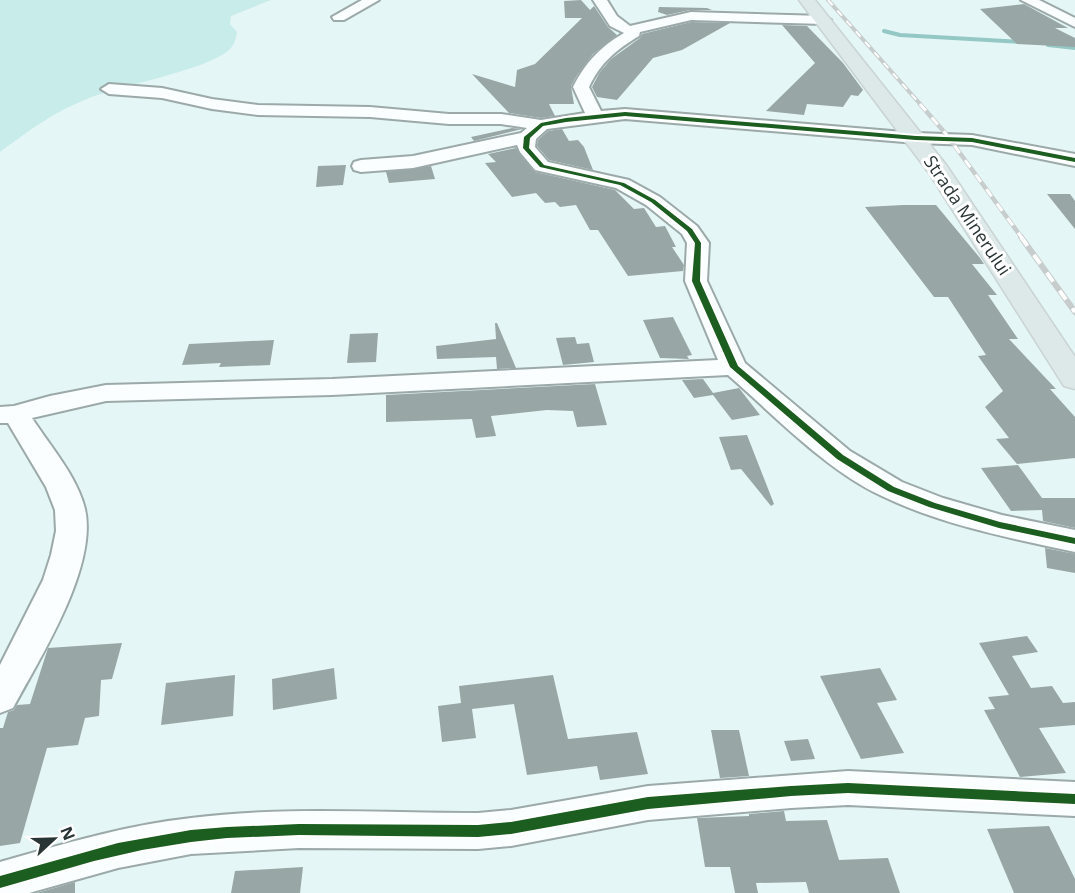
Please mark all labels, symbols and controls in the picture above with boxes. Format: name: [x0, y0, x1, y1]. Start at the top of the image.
street label: Strada Minerului: [919, 150, 1017, 280]
north arrow: [24, 809, 84, 869]
text: N: [55, 823, 81, 844]

